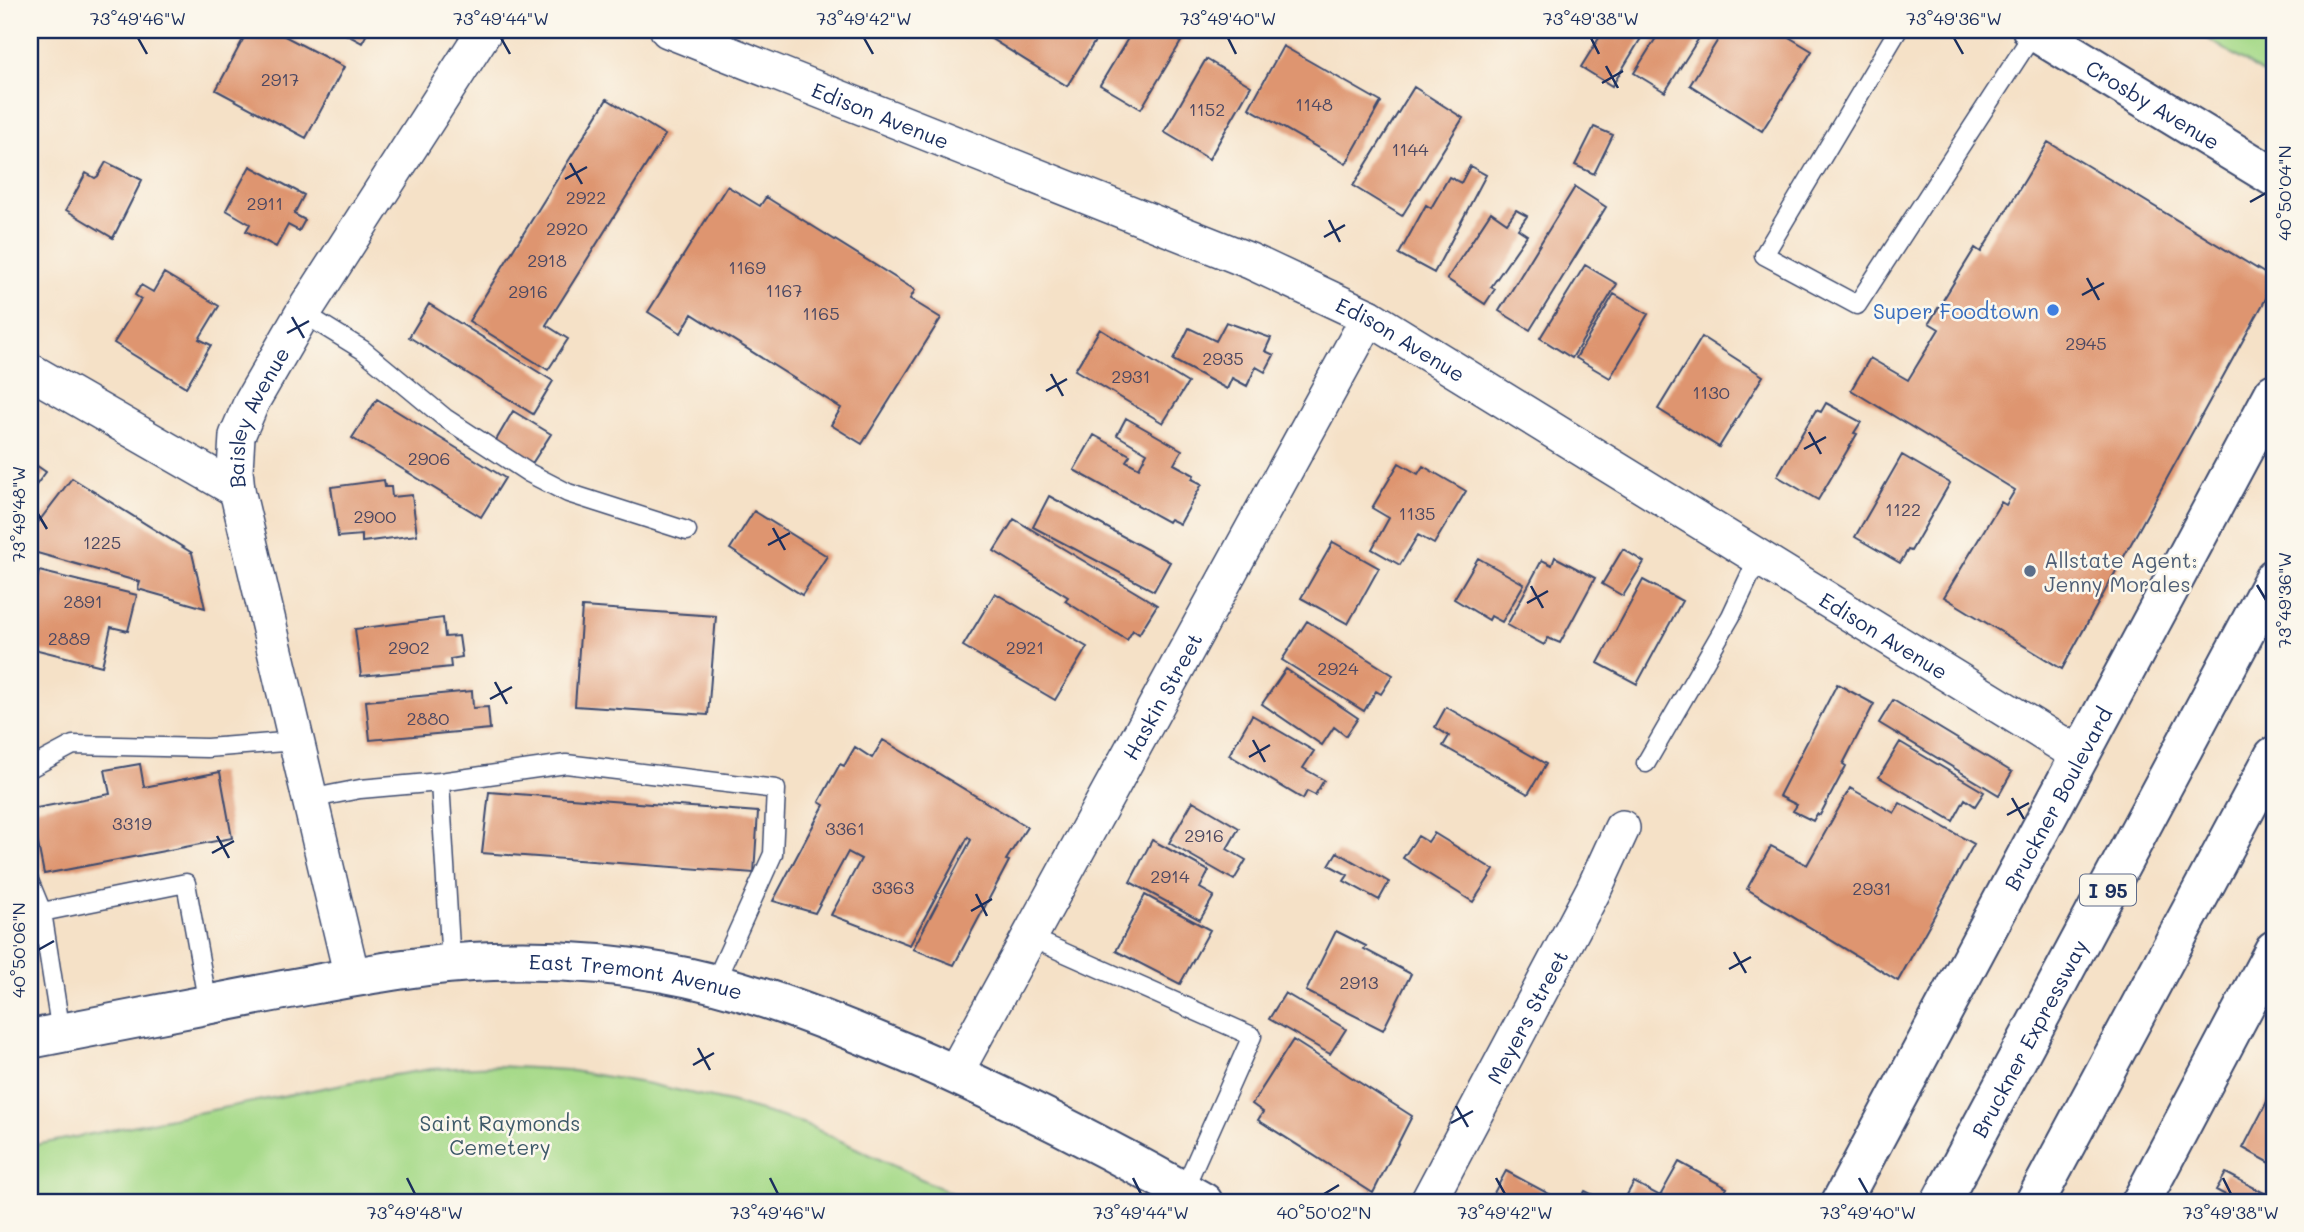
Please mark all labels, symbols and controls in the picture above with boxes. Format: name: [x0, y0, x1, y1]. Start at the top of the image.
text: 73°49'46"W: [90, 6, 186, 30]
text: 73°49'44"W: [453, 6, 549, 30]
text: 73°49'42"W: [816, 6, 912, 30]
text: 73°49'40"W: [1180, 6, 1276, 30]
text: 73°49'38"W: [1543, 6, 1639, 30]
text: 73°49'36"W: [1906, 6, 2002, 30]
street label: Crosby Avenue: [2081, 53, 2225, 155]
house number: 2917: [261, 67, 299, 91]
street label: Edison Avenue: [808, 75, 953, 154]
house number: 1148: [1295, 92, 1333, 116]
house number: 1152: [1189, 97, 1225, 121]
house number: 1144: [1391, 137, 1429, 161]
text: 40°50'04"N: [2272, 145, 2296, 241]
house number: 2922: [566, 185, 606, 209]
house number: 2911: [247, 191, 283, 215]
house number: 2920: [546, 216, 588, 240]
house number: 2918: [527, 248, 567, 272]
house number: 1169: [728, 255, 766, 279]
house number: 1167: [766, 278, 802, 302]
house number: 2916: [508, 279, 548, 303]
street label: Edison Avenue: [1332, 290, 1471, 387]
place label: Super Foodtown: [1873, 297, 2039, 324]
house number: 1165: [802, 301, 840, 325]
marker: Super Foodtown: [2045, 302, 2061, 318]
house number: 2945: [2065, 331, 2107, 355]
street label: Baisley Avenue: [221, 341, 294, 489]
house number: 2935: [1202, 346, 1244, 370]
house number: 2931: [1111, 364, 1151, 388]
house number: 1130: [1692, 380, 1730, 404]
house number: 2906: [408, 446, 450, 470]
text: 73°49'48"W: [6, 466, 30, 562]
house number: 1122: [1885, 497, 1921, 521]
house number: 1135: [1398, 501, 1436, 525]
house number: 2900: [354, 504, 396, 528]
house number: 1225: [83, 530, 121, 554]
place label: Allstate Agent: Jenny Morales: [2044, 546, 2198, 597]
text: 73°49'36"W: [2272, 552, 2296, 648]
marker: Allstate Agent: Jenny Morales: [2022, 563, 2038, 579]
street label: Edison Avenue: [1815, 585, 1953, 684]
house number: 2891: [63, 589, 103, 613]
house number: 2889: [48, 626, 91, 650]
street label: Haskin Street: [1116, 627, 1207, 764]
house number: 2902: [388, 635, 430, 659]
house number: 2921: [1006, 635, 1044, 659]
house number: 2924: [1317, 656, 1359, 680]
street label: Bruckner Boulevard: [1997, 702, 2117, 894]
house number: 2880: [407, 706, 449, 730]
house number: 3319: [112, 811, 152, 835]
house number: 3361: [825, 816, 865, 840]
house number: 2916: [1184, 823, 1224, 847]
house number: 2914: [1150, 864, 1190, 888]
road number: I 95: [2080, 874, 2136, 906]
house number: 3363: [872, 875, 914, 899]
house number: 2931: [1852, 876, 1892, 900]
text: 40°50'06"N: [6, 902, 30, 998]
street label: Bruckner Expressway: [1965, 934, 2092, 1142]
street label: Meyers Street: [1480, 945, 1573, 1088]
street label: East Tremont Avenue: [529, 947, 746, 1004]
house number: 2913: [1339, 970, 1379, 994]
park label: Saint Raymonds Cemetery: [420, 1109, 580, 1160]
text: 73°49'48"W: [367, 1200, 463, 1224]
text: 73°49'46"W: [730, 1200, 826, 1224]
text: 73°49'44"W: [1093, 1200, 1189, 1224]
text: 40°50'02"N: [1277, 1200, 1371, 1224]
text: 73°49'42"W: [1457, 1200, 1553, 1224]
text: 73°49'40"W: [1820, 1200, 1916, 1224]
text: 73°49'38"W: [2183, 1200, 2279, 1224]

